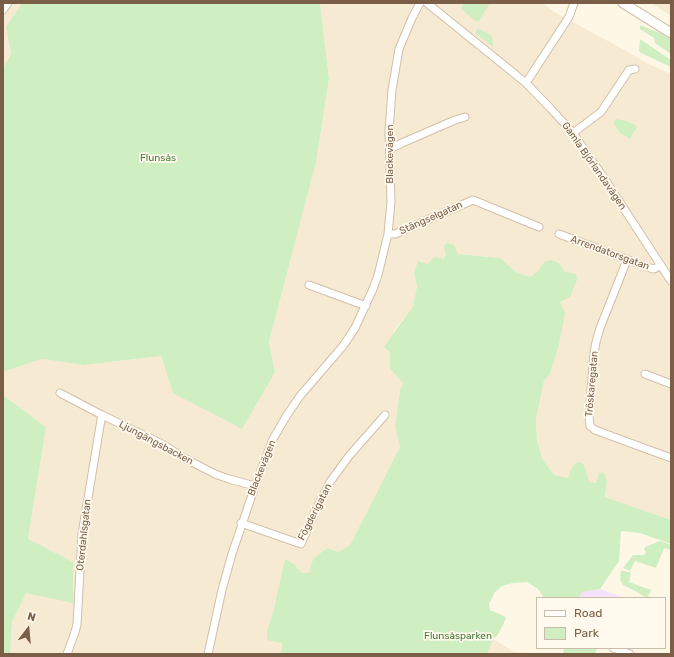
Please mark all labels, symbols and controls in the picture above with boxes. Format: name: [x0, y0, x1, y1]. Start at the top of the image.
street label: Gamla Björlandavägen: [559, 120, 629, 212]
street label: Blackevägen: [384, 125, 396, 183]
park label: Flunsås: [140, 152, 176, 164]
street label: Stängselgatan: [398, 199, 464, 237]
street label: Arrendatorsgatan: [569, 233, 651, 273]
street label: Tröskaregatan: [583, 350, 601, 418]
street label: Ljungängsbacken: [117, 418, 195, 468]
street label: Blackevägen: [245, 438, 279, 498]
street label: Fögderigatan: [296, 482, 334, 542]
street label: Oterdahlsgatan: [74, 499, 94, 571]
legend: [536, 597, 666, 649]
text: Road: [574, 606, 602, 620]
north arrow: [8, 609, 48, 649]
text: N: [26, 610, 37, 624]
text: Park: [574, 626, 599, 640]
park label: Flunsåsparken: [424, 630, 492, 642]

